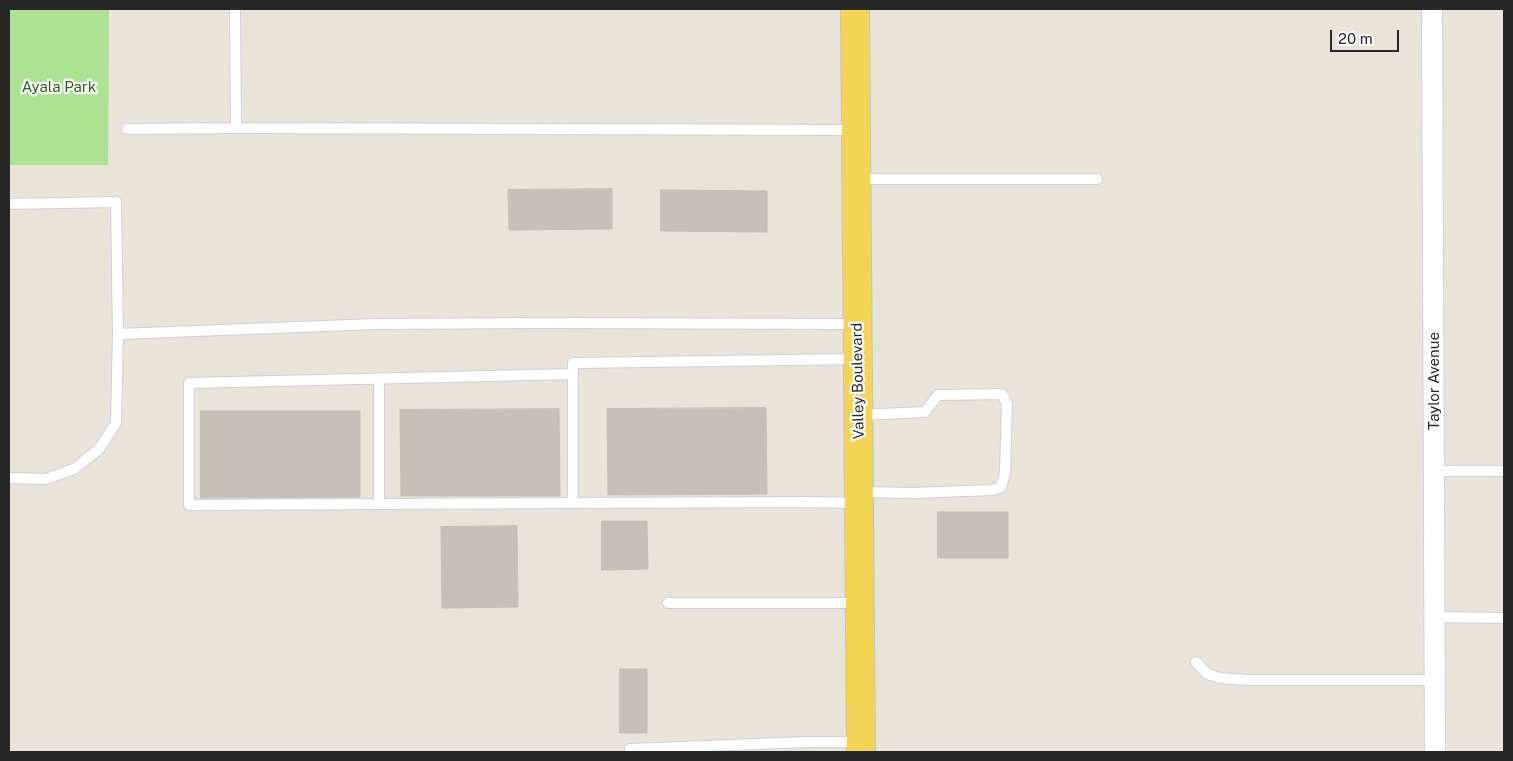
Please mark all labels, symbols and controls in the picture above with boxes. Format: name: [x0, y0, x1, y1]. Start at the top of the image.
scale bar: [1333, 20, 1402, 52]
text: 20 m: [1338, 30, 1373, 47]
park label: Ayala Park: [22, 78, 96, 96]
street label: Valley Boulevard: [848, 323, 868, 439]
street label: Taylor Avenue: [1425, 332, 1443, 430]

